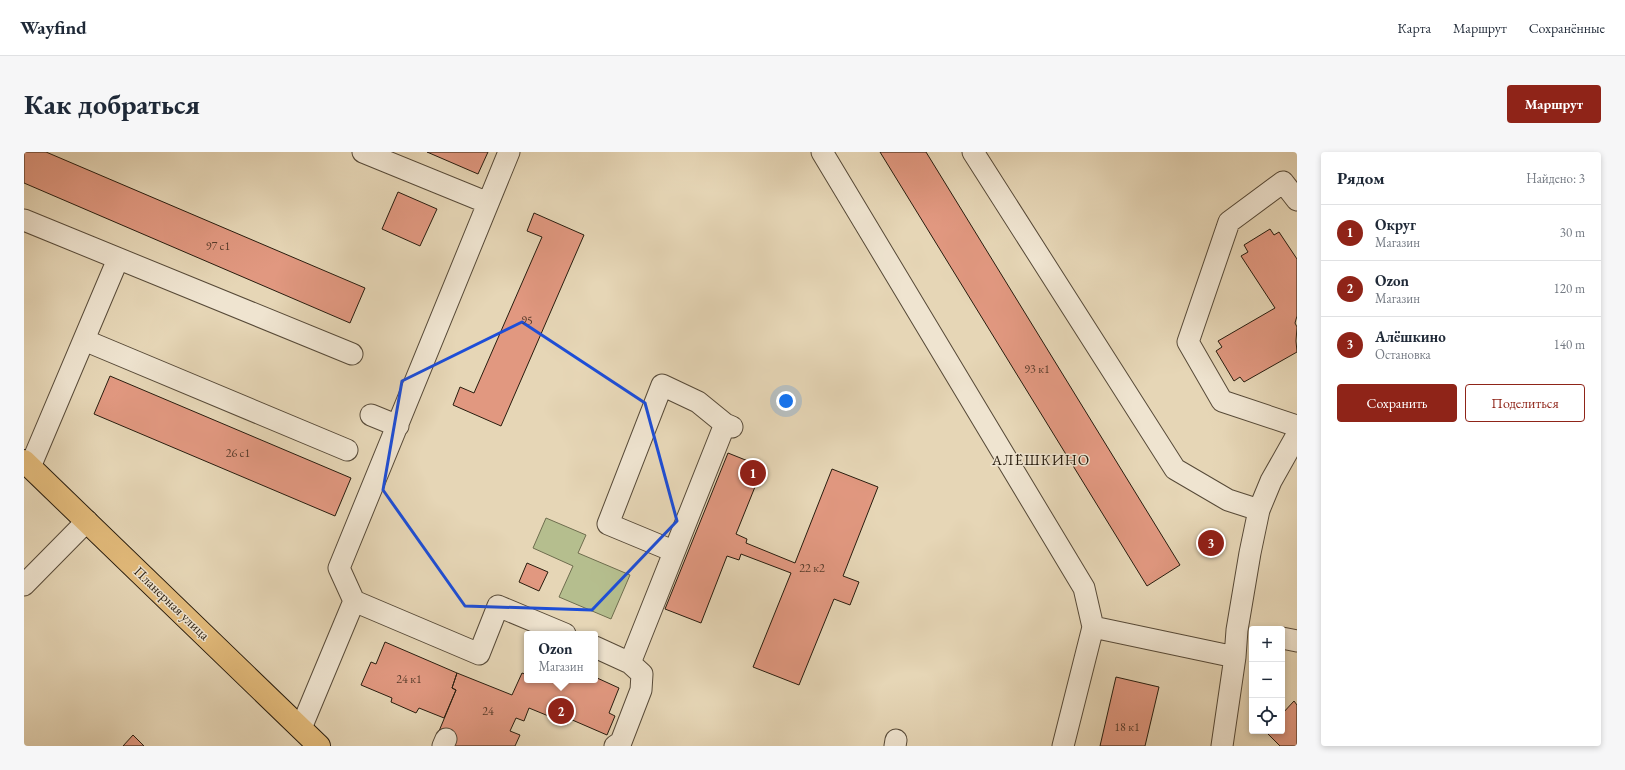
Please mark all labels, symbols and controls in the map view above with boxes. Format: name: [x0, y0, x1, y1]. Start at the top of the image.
text: Wayfind: [20, 15, 87, 40]
text: Карта: [1398, 19, 1431, 37]
text: Маршрут: [1453, 19, 1507, 37]
text: Сохранённые: [1529, 19, 1605, 37]
button: Маршрут: [1507, 85, 1601, 123]
text: Как добраться: [24, 86, 200, 122]
text: Рядом: [1337, 167, 1385, 189]
text: Найдено: 3: [1526, 170, 1585, 187]
text: Округ: [1375, 215, 1416, 234]
text: 1: [1347, 224, 1353, 241]
text: 30 m: [1560, 224, 1585, 241]
text: Магазин: [1375, 234, 1420, 251]
house number: 97 с1: [206, 238, 231, 254]
text: Ozon: [1375, 271, 1409, 290]
text: 2: [1347, 280, 1353, 297]
text: 120 m: [1554, 280, 1585, 297]
text: Магазин: [1375, 290, 1420, 307]
house number: 95: [521, 312, 533, 328]
text: Алёшкино: [1375, 327, 1446, 346]
text: 3: [1347, 336, 1353, 353]
text: 140 m: [1554, 336, 1585, 353]
text: Остановка: [1375, 346, 1431, 363]
house number: 93 к1: [1024, 361, 1050, 377]
button: Сохранить: [1337, 384, 1457, 422]
button: Поделиться: [1465, 384, 1585, 422]
your location: [776, 391, 796, 411]
house number: 26 с1: [226, 445, 251, 461]
district label: АЛЁШКИНО: [991, 450, 1090, 469]
pin: 1: [740, 458, 766, 488]
pin: 3: [1198, 528, 1224, 558]
house number: 22 к2: [799, 560, 825, 576]
street label: Планерная улица: [130, 562, 214, 644]
map controls: [1249, 626, 1285, 734]
button: +: [1249, 626, 1285, 662]
popup: [524, 631, 598, 683]
text: Ozon: [539, 639, 573, 658]
text: Магазин: [539, 658, 583, 675]
button: −: [1249, 662, 1285, 698]
house number: 24 к1: [396, 671, 422, 687]
pin: 2: [548, 696, 574, 726]
button: locate: [1249, 698, 1285, 734]
house number: 24: [482, 703, 494, 719]
house number: 18 к1: [1114, 719, 1140, 735]

